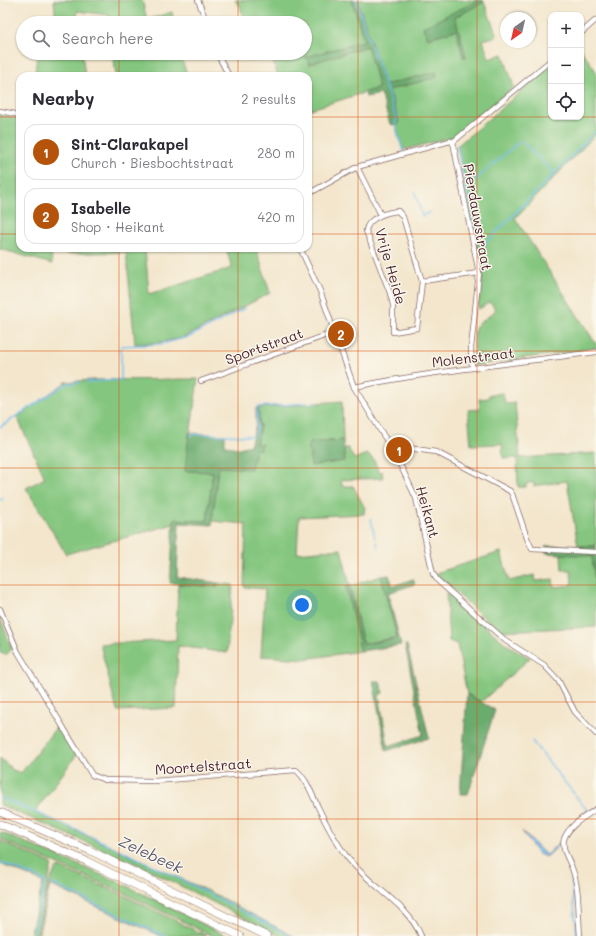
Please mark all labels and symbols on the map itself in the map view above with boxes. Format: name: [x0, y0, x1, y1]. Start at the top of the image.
north arrow: [500, 12, 536, 48]
street label: Pierdauwstraat: [459, 162, 497, 272]
street label: Vrije Heide: [371, 226, 411, 306]
pin: 2: [328, 319, 354, 349]
street label: Sportstraat: [222, 323, 306, 369]
street label: Molenstraat: [431, 343, 515, 371]
pin: 1: [386, 435, 412, 465]
street label: Heikant: [412, 484, 444, 540]
your location: [292, 595, 312, 615]
street label: Moortelstraat: [154, 753, 252, 779]
water label: Zelebeek: [116, 830, 187, 878]

